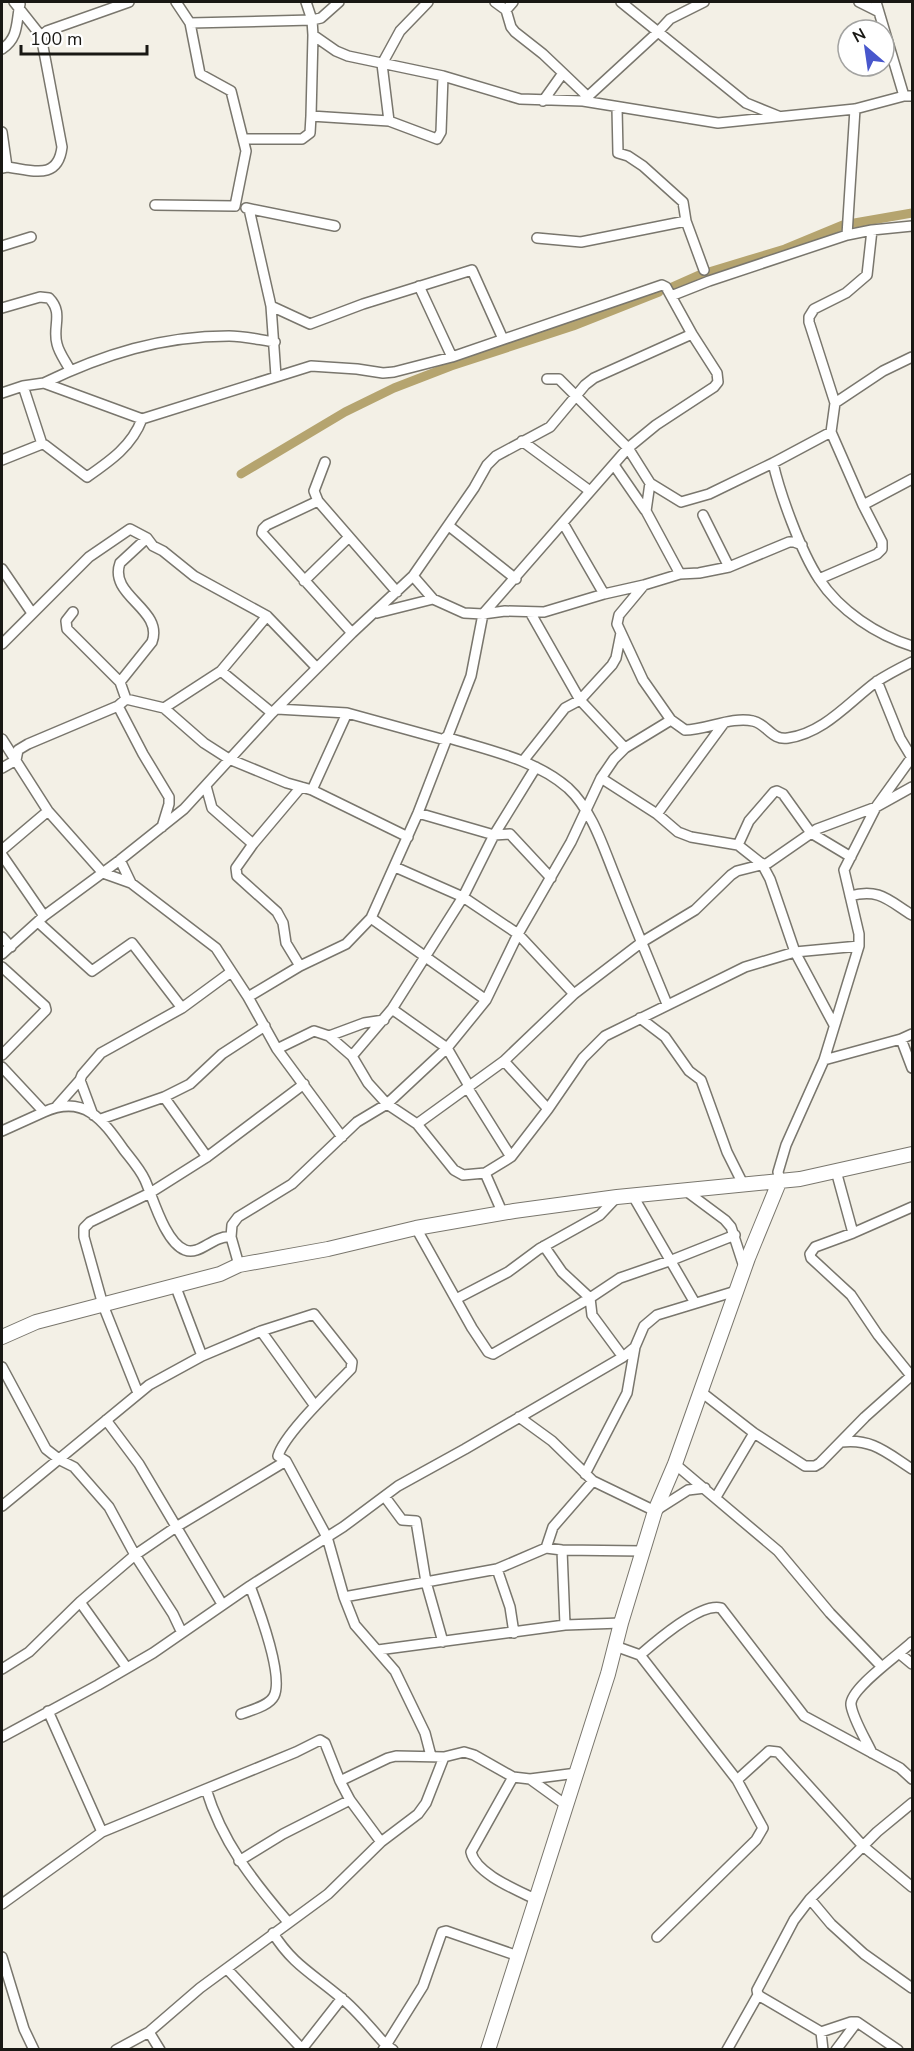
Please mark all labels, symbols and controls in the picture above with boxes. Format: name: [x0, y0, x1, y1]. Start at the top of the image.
scale bar: [21, 18, 147, 56]
north arrow: [836, 18, 896, 78]
text: N: [849, 23, 870, 48]
text: 100 m: [30, 27, 82, 51]

